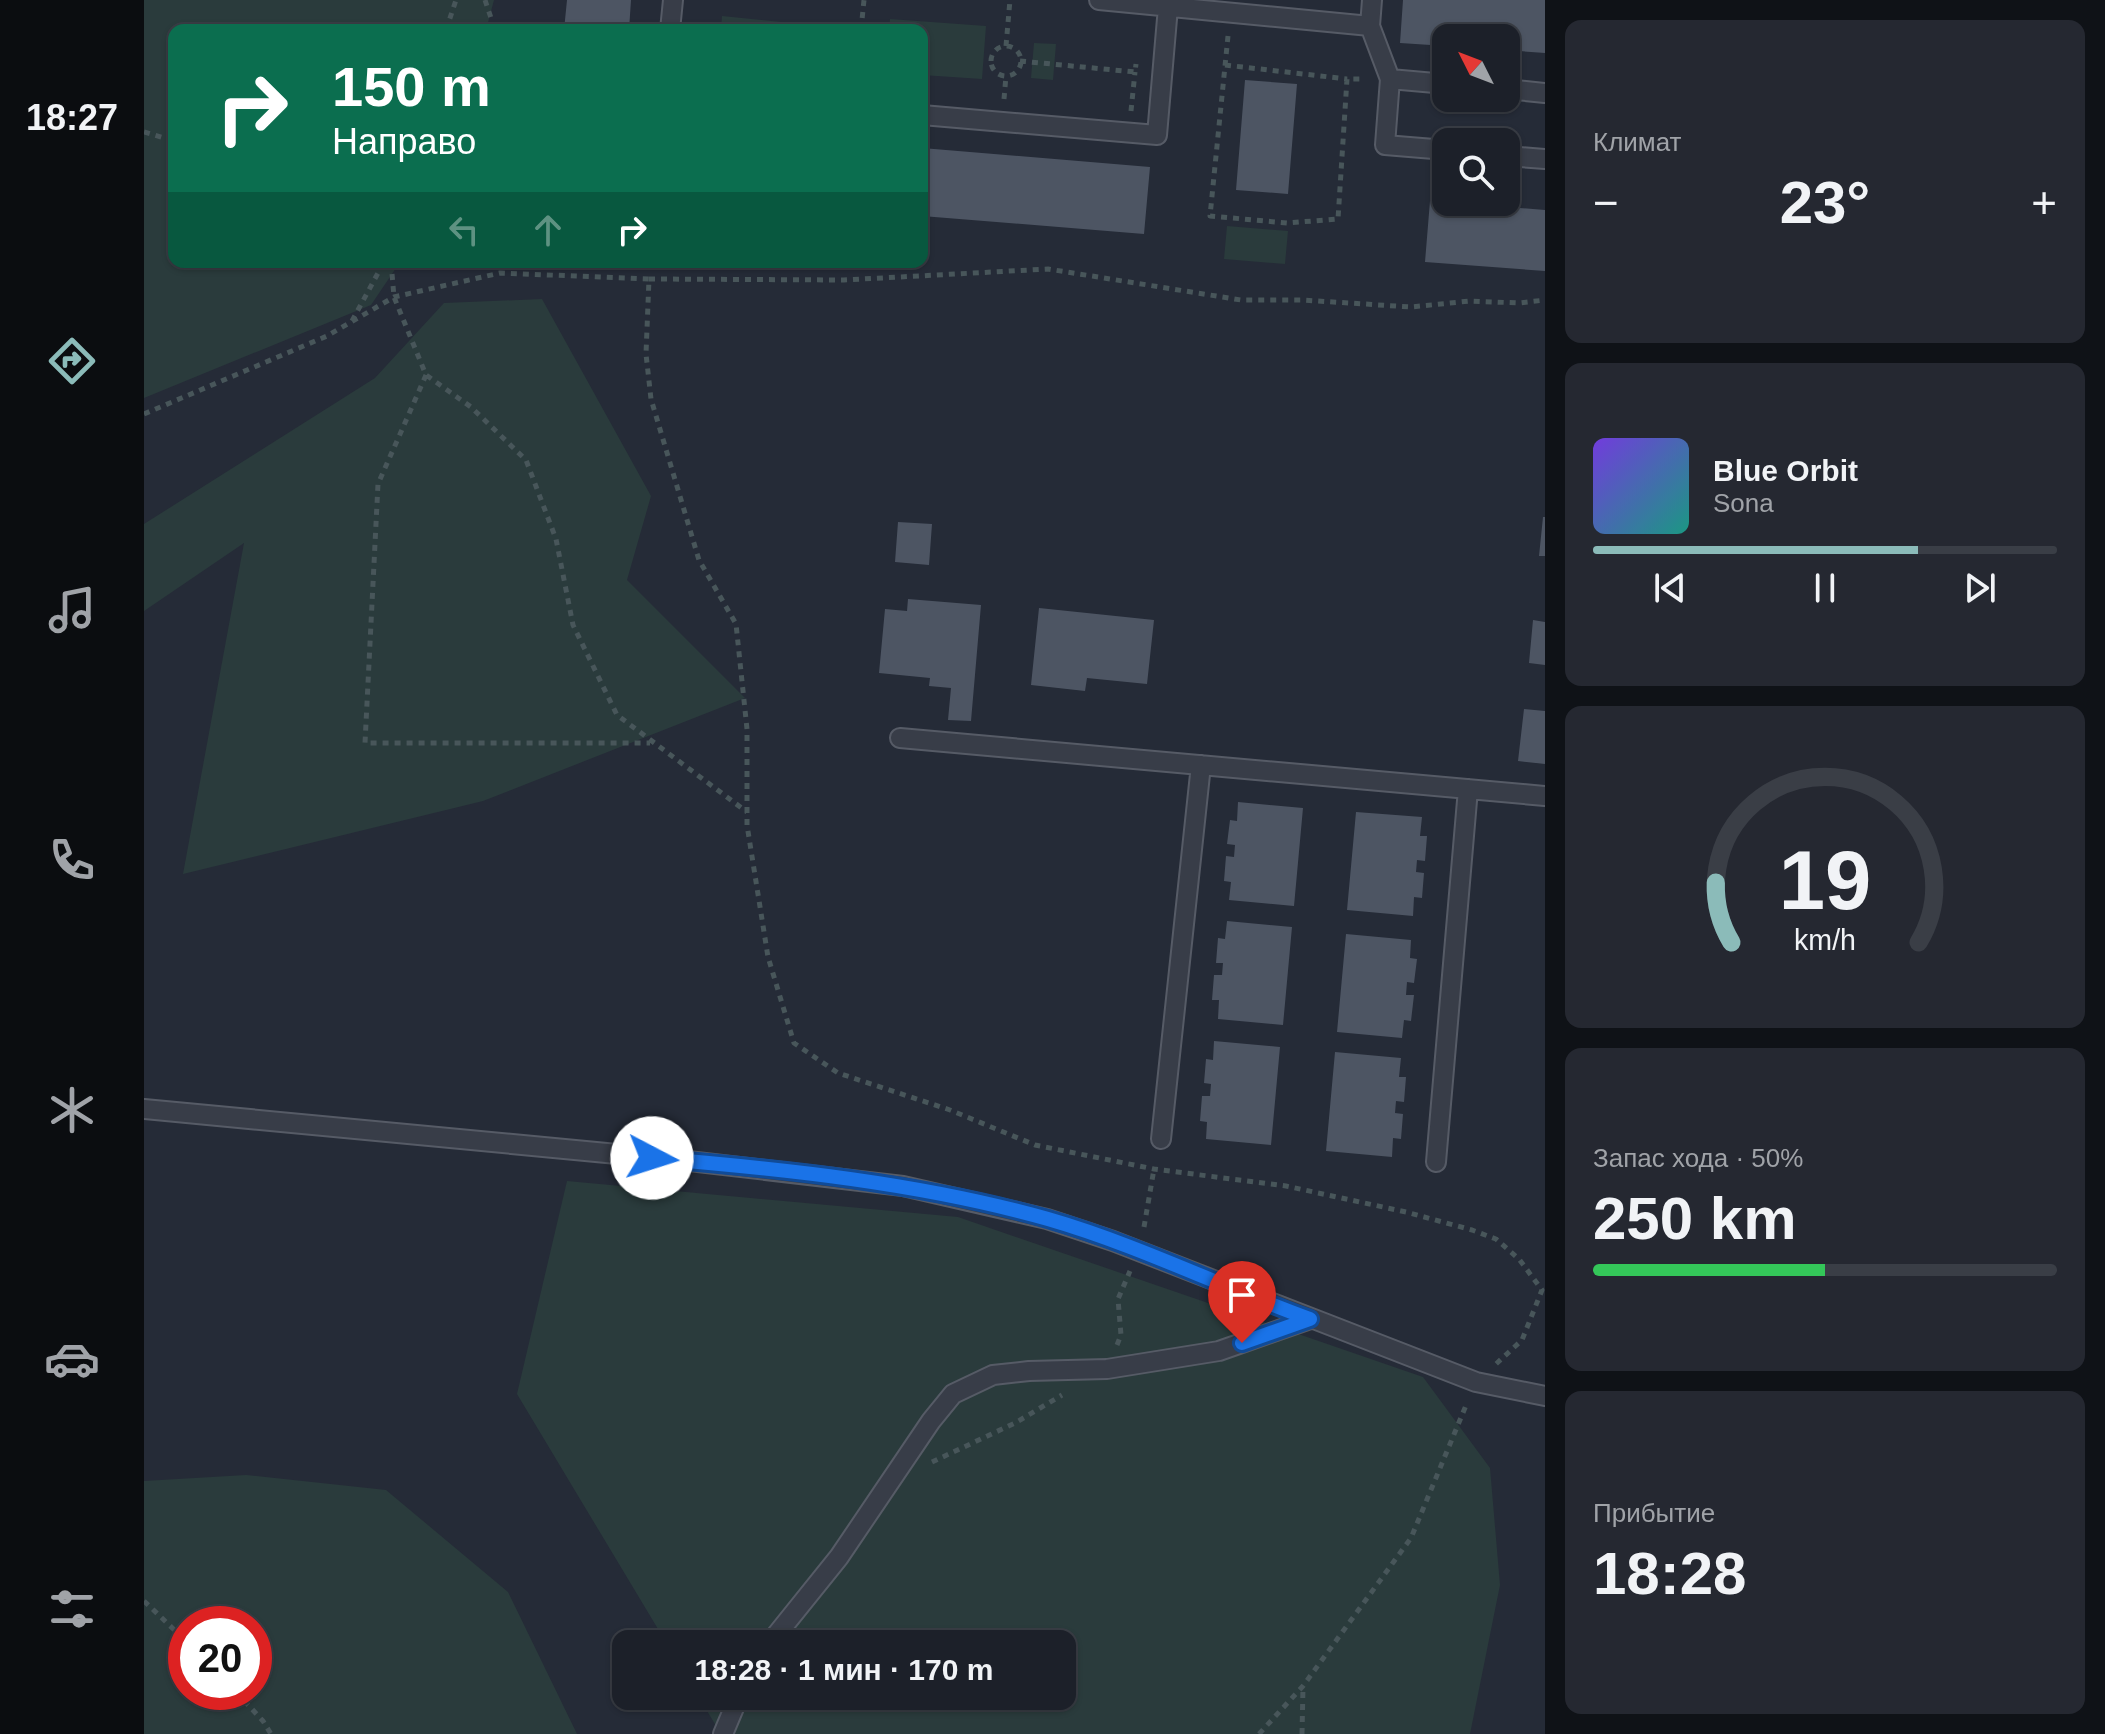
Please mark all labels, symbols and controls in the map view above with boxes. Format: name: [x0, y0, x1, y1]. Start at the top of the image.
north arrow: [1432, 24, 1520, 112]
map controls: [1432, 24, 1520, 216]
text: 150 m: [332, 55, 491, 118]
icon: right: [200, 56, 304, 160]
text: 18:27: [26, 97, 118, 138]
text: Направо: [332, 121, 476, 162]
text: Климат: [1593, 127, 1682, 157]
button: search: [1432, 128, 1520, 216]
text: 23°: [1780, 169, 1870, 236]
text: −: [1593, 178, 1619, 227]
text: +: [2031, 178, 2057, 227]
icon: left: [442, 208, 486, 252]
icon: ahead: [526, 208, 570, 252]
icon: right: [610, 208, 654, 252]
icon: directions: [44, 333, 100, 389]
text: Blue Orbit: [1713, 454, 1858, 487]
text: Sona: [1713, 488, 1774, 518]
icon: previous: [1648, 566, 1692, 610]
icon: pause: [1803, 566, 1847, 610]
icon: next: [1958, 566, 2002, 610]
icon: music: [44, 582, 100, 638]
icon: phone: [44, 832, 100, 888]
text: 19: [1779, 834, 1871, 927]
text: km/h: [1794, 924, 1856, 956]
icon: climate: [44, 1082, 100, 1138]
position arrow: [610, 1116, 694, 1200]
text: Запас хода · 50%: [1593, 1143, 1803, 1173]
text: 250 km: [1593, 1185, 1797, 1252]
pin: [1208, 1261, 1276, 1343]
icon: arrive: [1220, 1273, 1264, 1317]
icon: car: [44, 1331, 100, 1387]
text: Прибытие: [1593, 1498, 1715, 1528]
text: 18:28: [1593, 1540, 1746, 1607]
icon: filters: [44, 1581, 100, 1637]
speed limit sign: 20: [168, 1606, 272, 1710]
text: 18:28 · 1 мин · 170 m: [695, 1653, 993, 1686]

